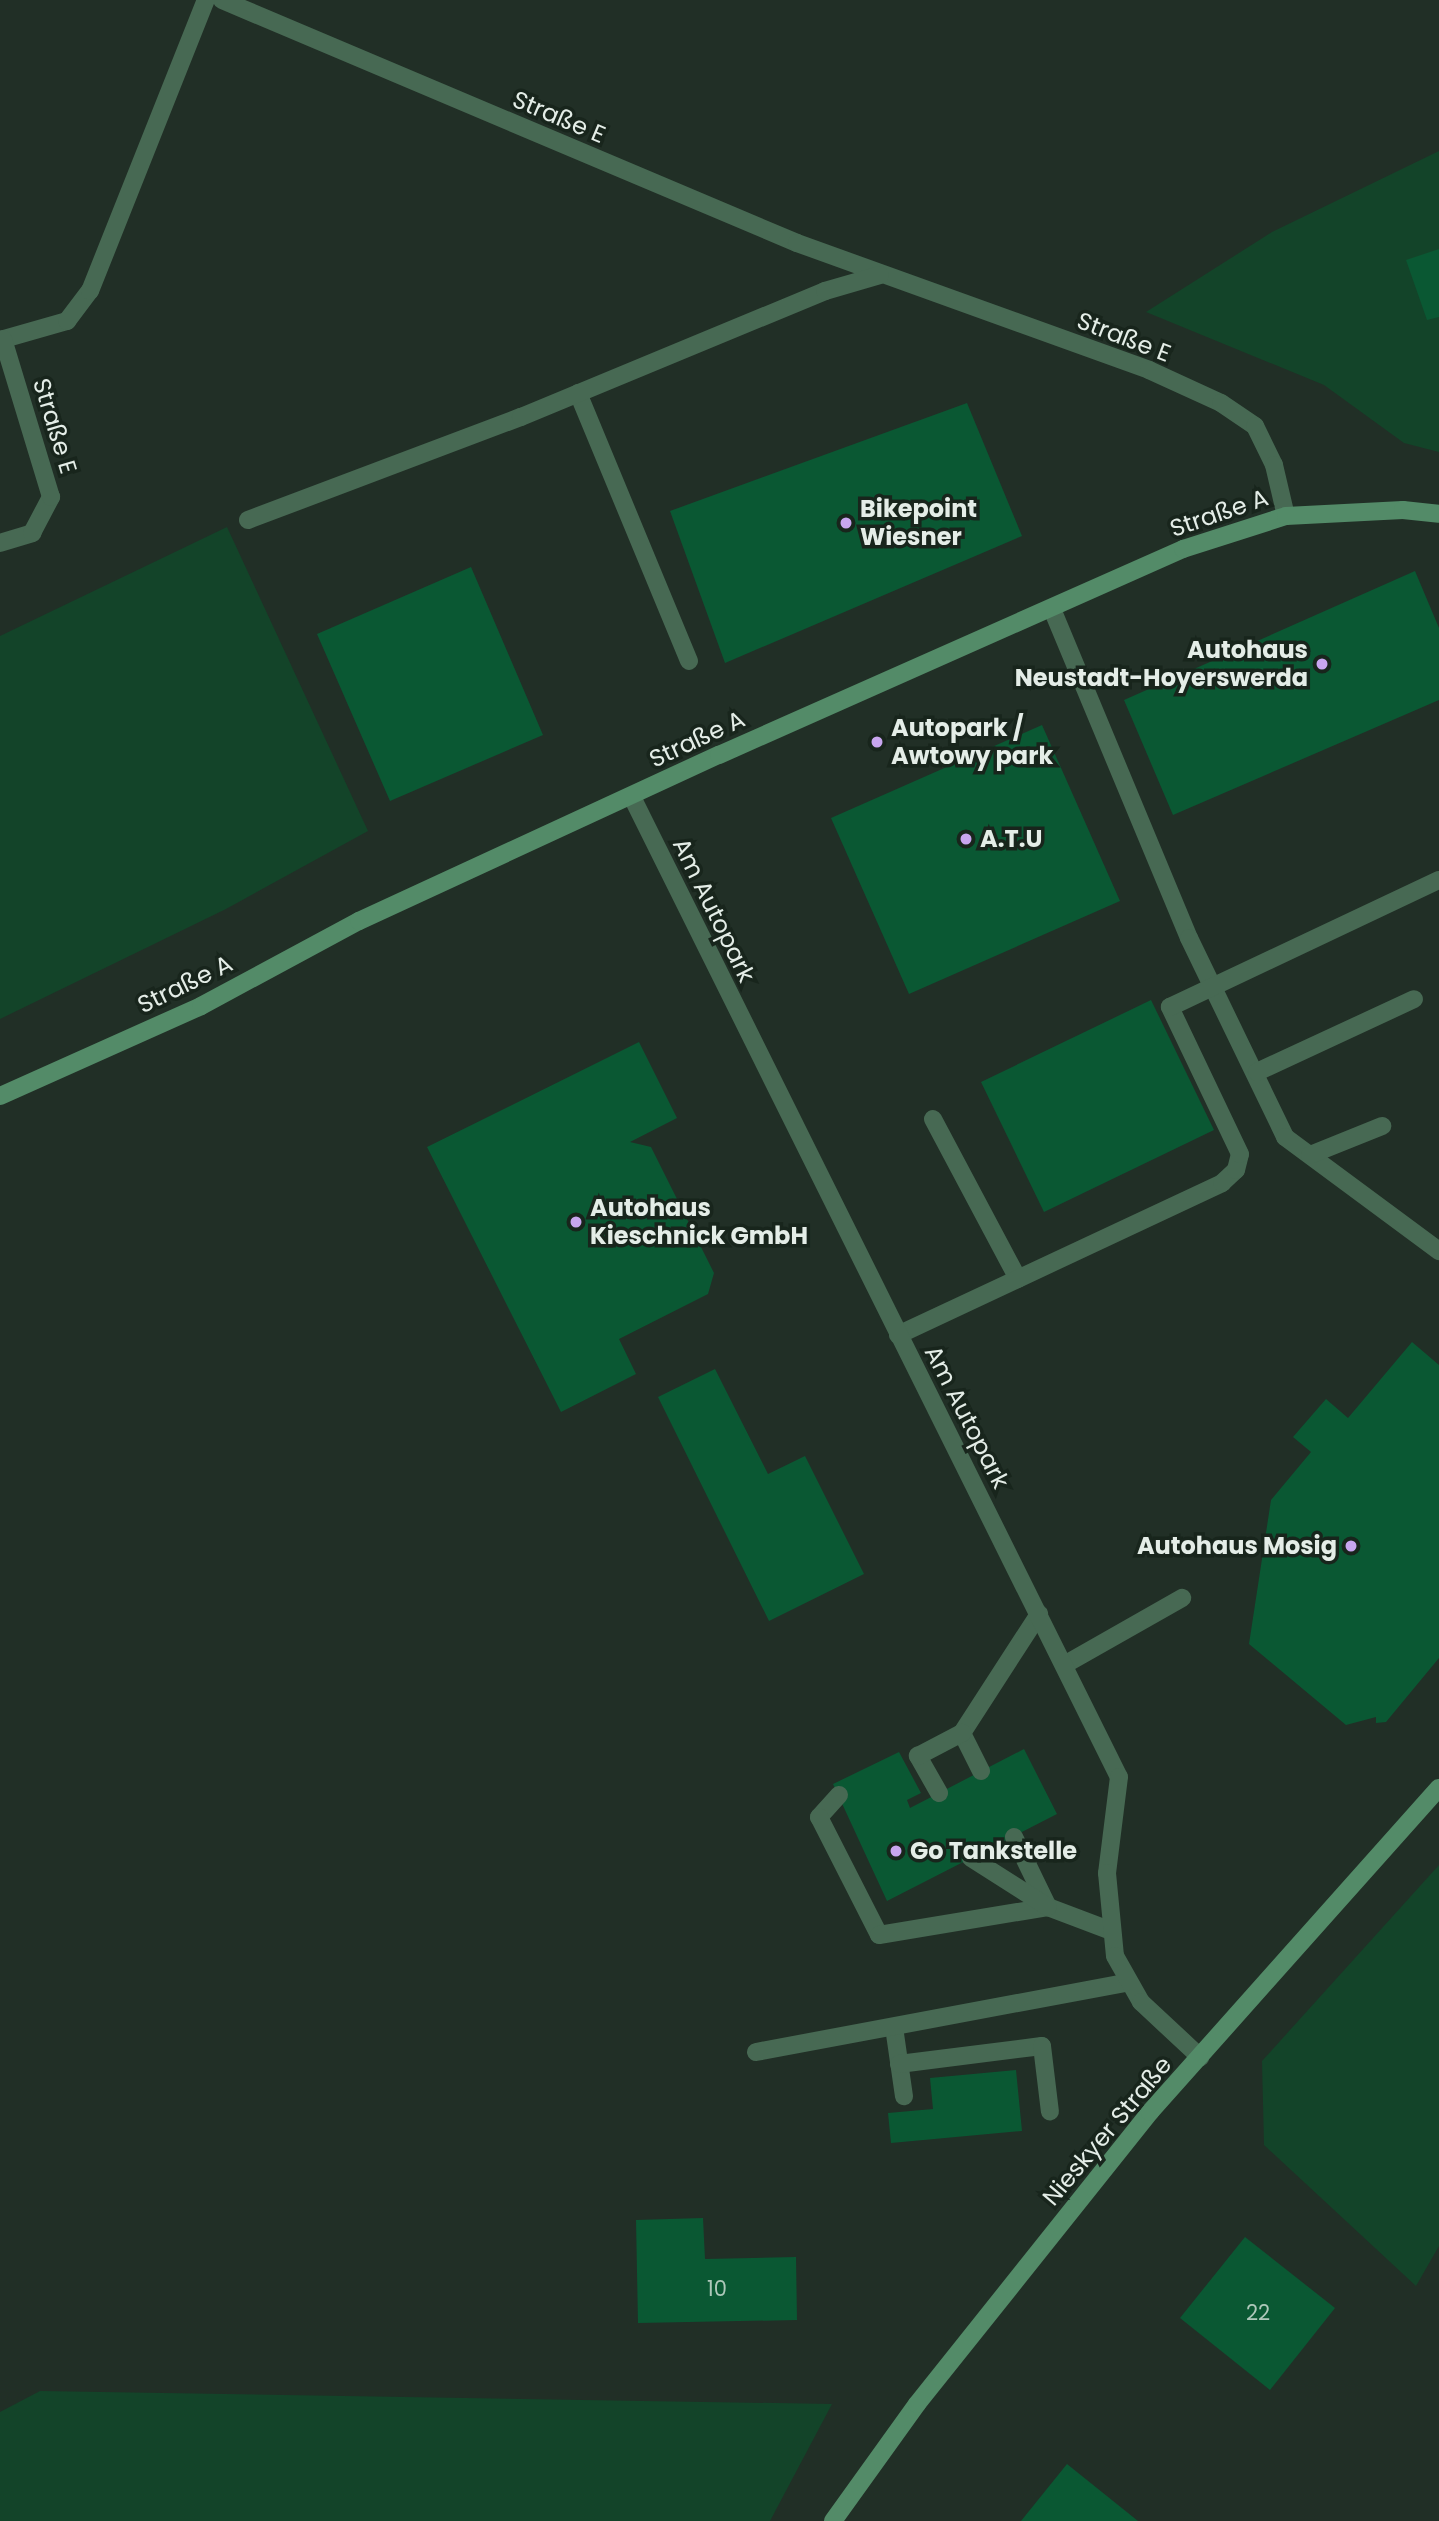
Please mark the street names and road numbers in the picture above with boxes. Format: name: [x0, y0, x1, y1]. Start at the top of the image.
street label: Straße E: [508, 85, 610, 149]
street label: Straße E: [1073, 306, 1175, 368]
street label: Straße E: [27, 375, 83, 477]
street label: Straße A: [1166, 483, 1272, 543]
street label: Straße A: [645, 704, 749, 774]
street label: Am Autopark: [667, 833, 761, 987]
street label: Straße A: [133, 949, 237, 1019]
street label: Am Autopark: [919, 1341, 1015, 1493]
street label: Nieskyer Straße: [1036, 2051, 1178, 2211]

